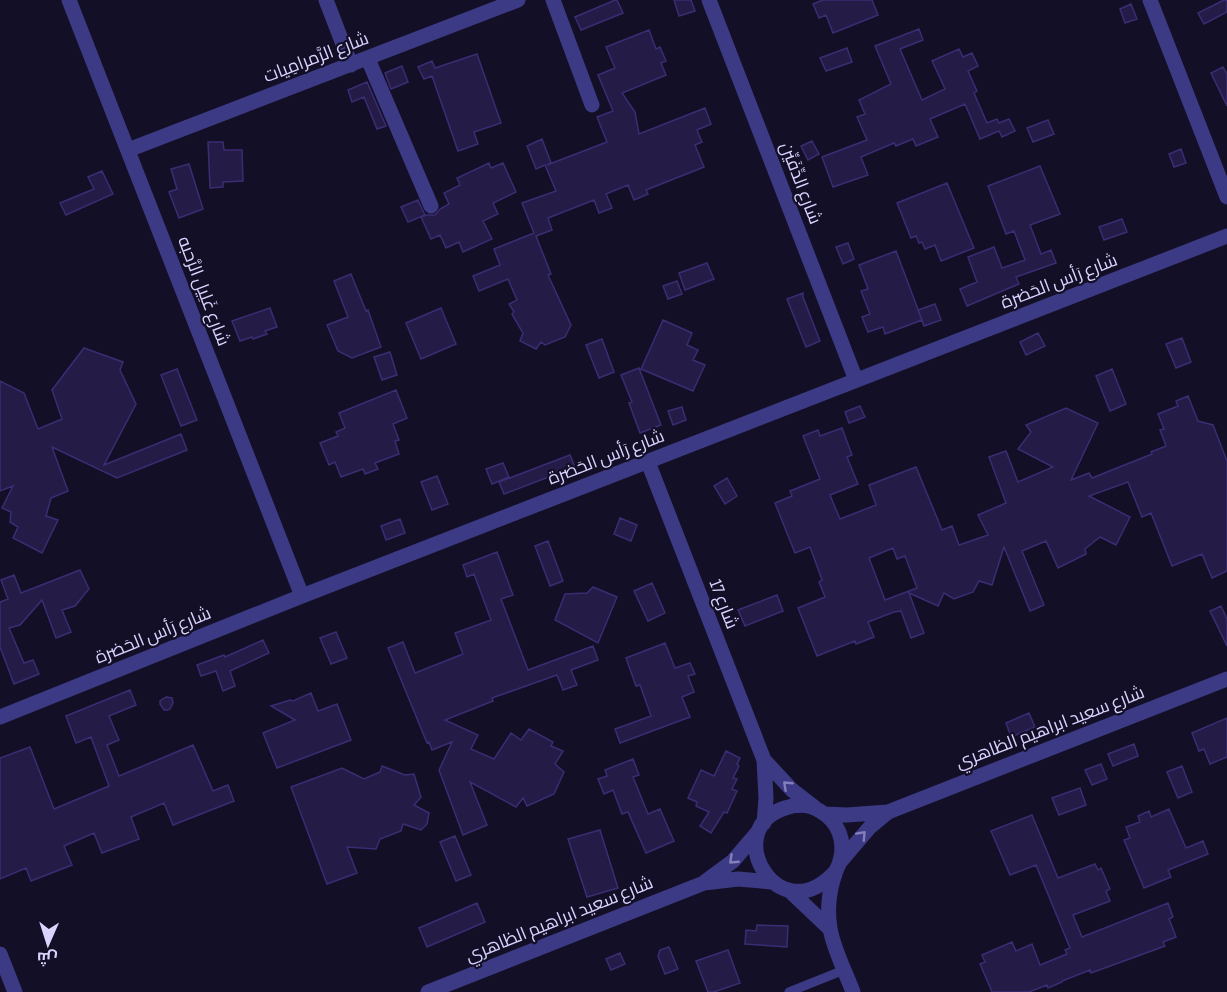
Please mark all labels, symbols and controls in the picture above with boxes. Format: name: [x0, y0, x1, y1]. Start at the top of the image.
street label: شارع الرَّمرامِيات: [261, 28, 372, 88]
street label: شارع الدِّفَيِّن: [774, 139, 826, 227]
street label: شارع غَلِيل الرَّحبه: [172, 233, 234, 349]
street label: شارع رَأس الحَضرة: [998, 249, 1121, 314]
street label: شارع رَأس الحَضرة: [545, 425, 668, 490]
street label: شارع 17: [704, 577, 743, 632]
street label: شارع رَأس الحَضرة: [92, 602, 215, 669]
street label: شارع سعيد ابراهيم الظاهري: [953, 682, 1149, 776]
one-way arrow: [784, 781, 794, 792]
one-way arrow: [855, 831, 866, 842]
one-way arrow: [729, 853, 739, 864]
street label: شارع سعيد ابراهيم الظاهري: [462, 872, 657, 970]
north arrow: [18, 914, 78, 974]
text: ش: [37, 947, 58, 968]

